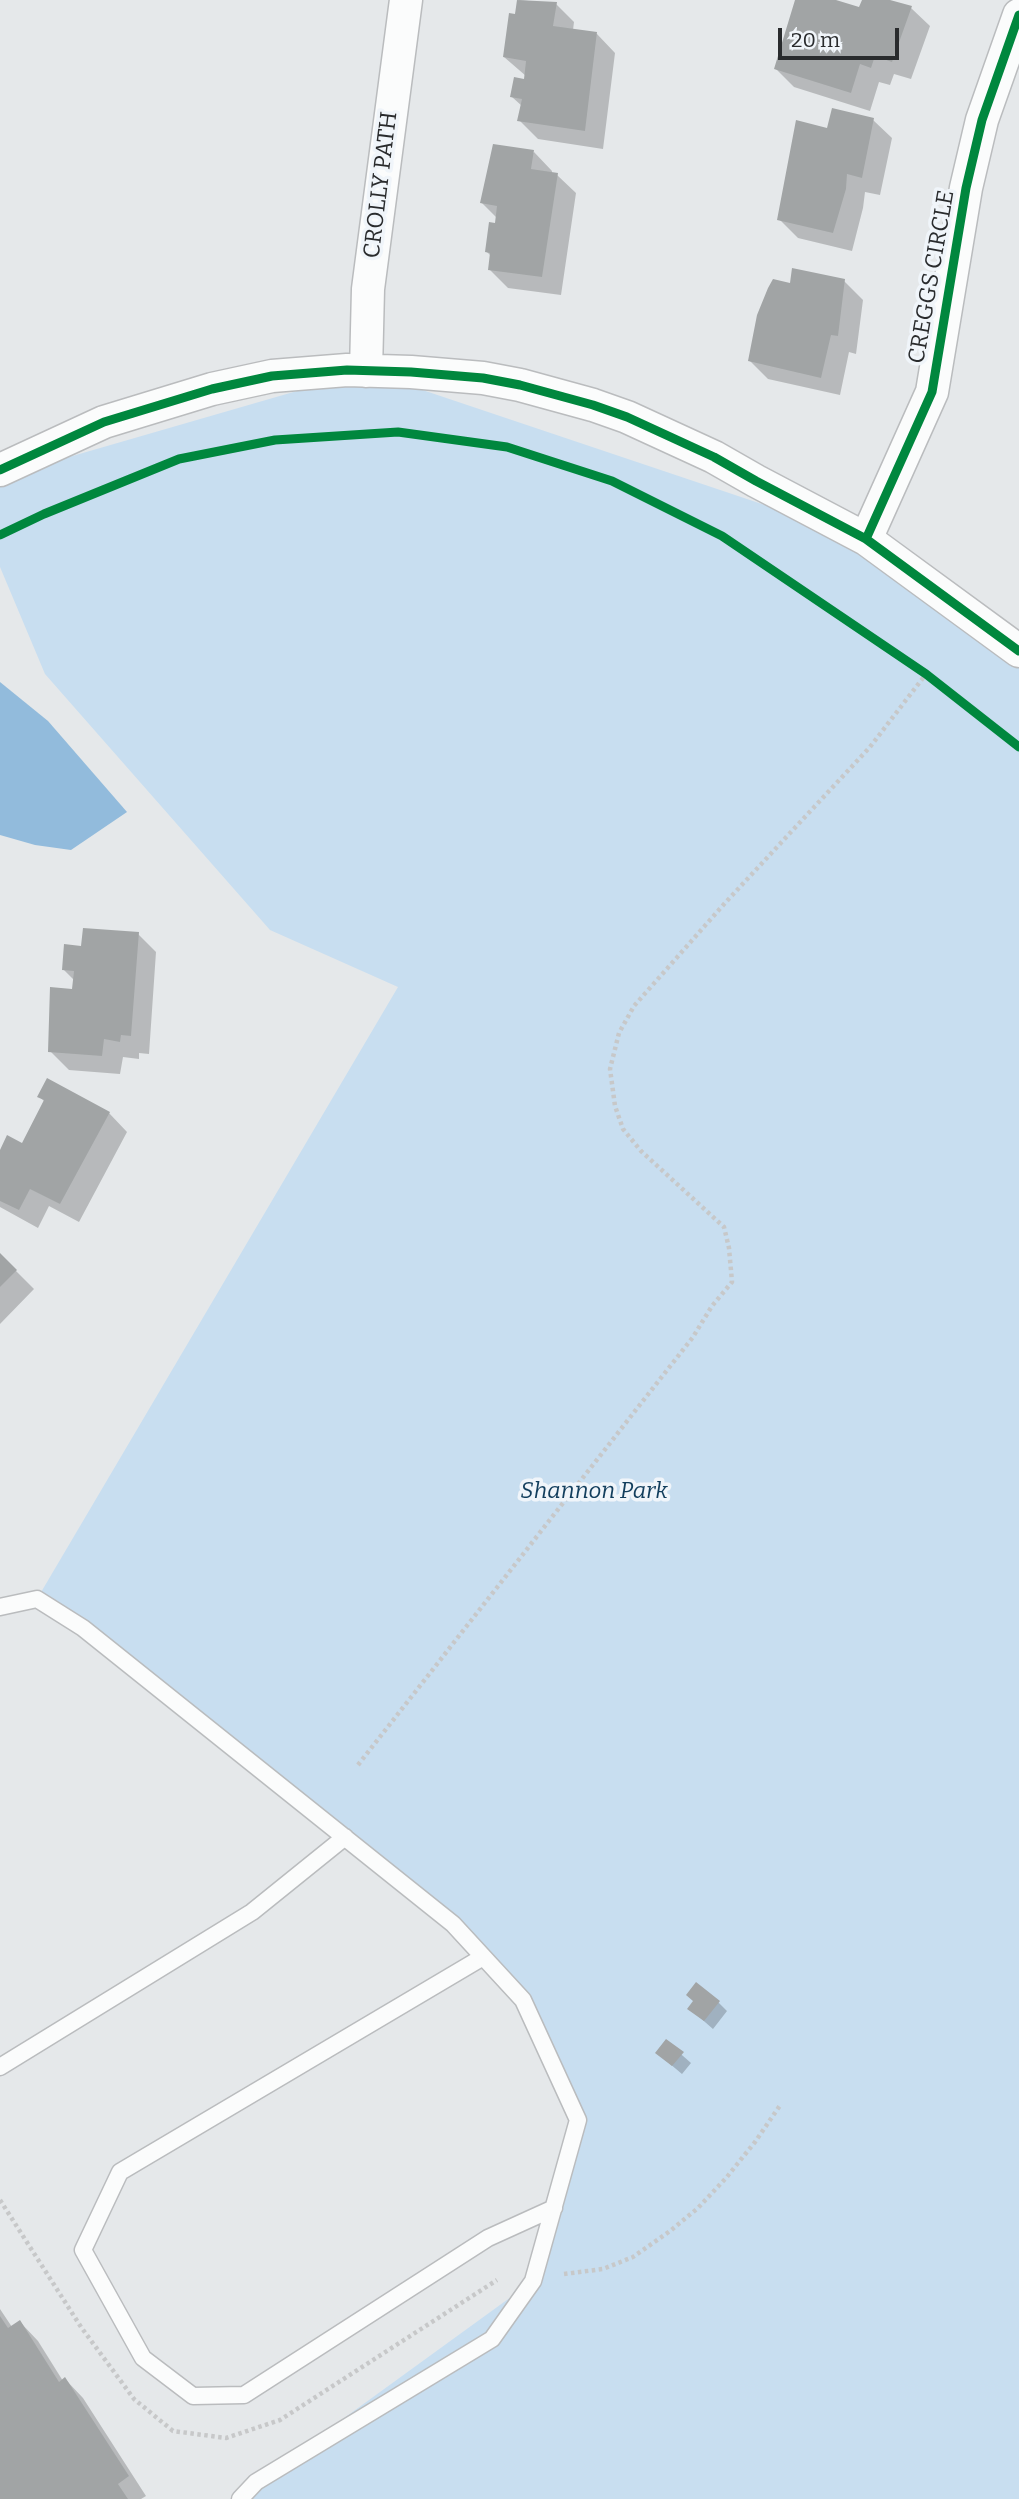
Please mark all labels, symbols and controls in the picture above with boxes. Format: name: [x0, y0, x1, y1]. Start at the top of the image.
scale bar: [781, 14, 902, 58]
text: 20 m: [791, 27, 840, 53]
street label: CROLLY PATH: [358, 110, 404, 260]
street label: CREGGS CIRCLE: [903, 188, 961, 366]
park label: Shannon Park: [520, 1478, 668, 1506]

